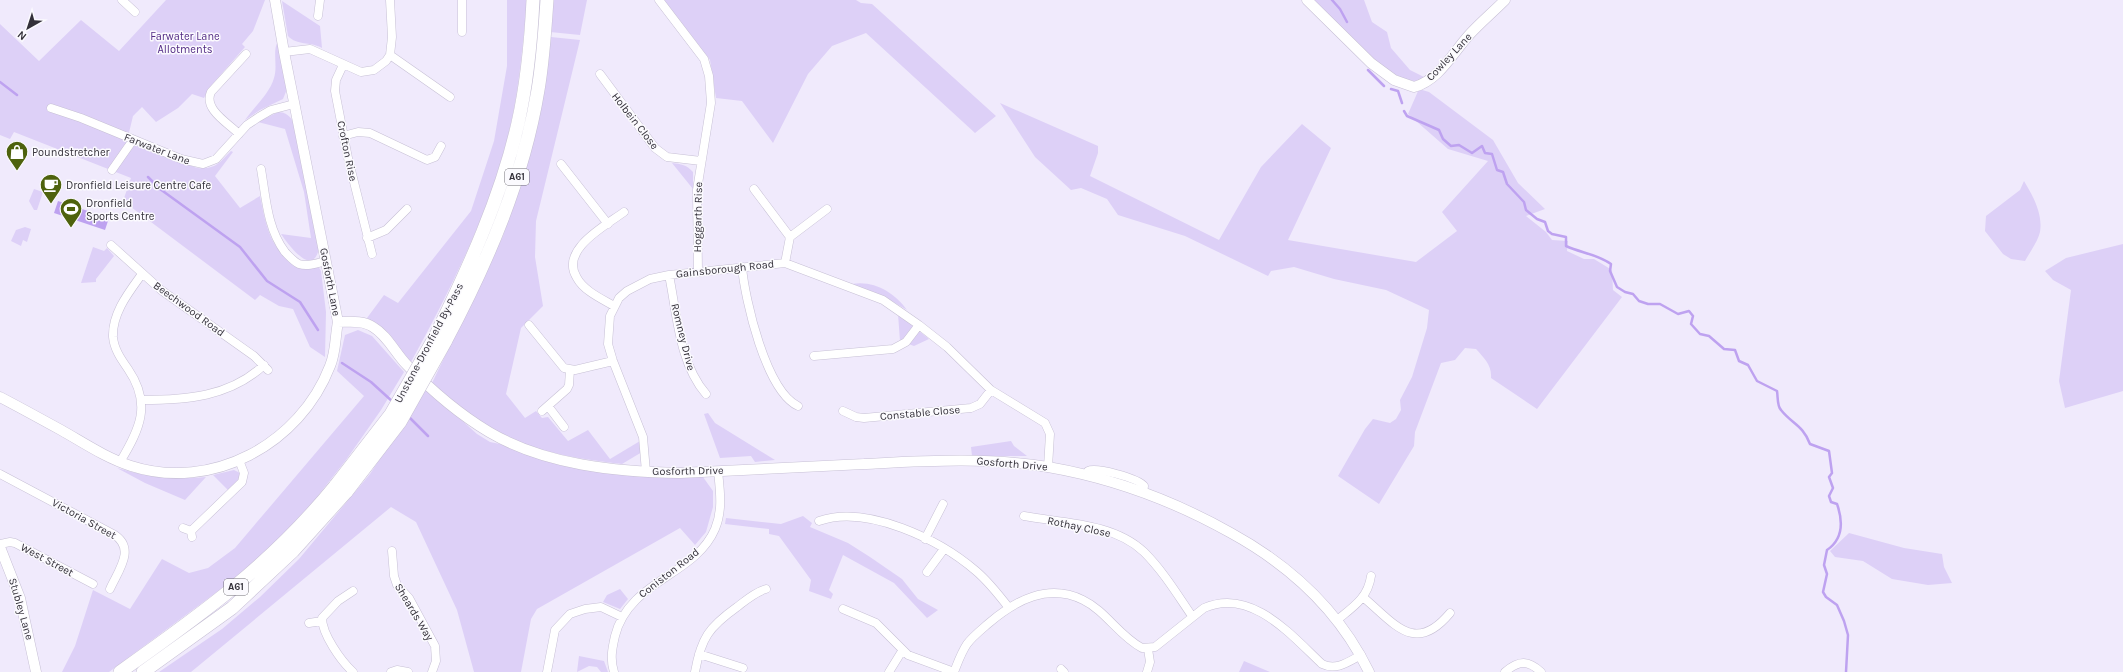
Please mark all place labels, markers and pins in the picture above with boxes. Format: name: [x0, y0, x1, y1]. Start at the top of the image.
shop icon: Poundstretcher: [4, 139, 30, 172]
place label: Poundstretcher: [32, 146, 110, 159]
cafe icon: Dronfield Leisure Centre Cafe: [38, 172, 64, 205]
place label: Dronfield Leisure Centre Cafe: [66, 179, 212, 192]
sports icon: Dronfield Sports Centre: [58, 196, 84, 229]
place label: Dronfield Sports Centre: [86, 197, 155, 223]

